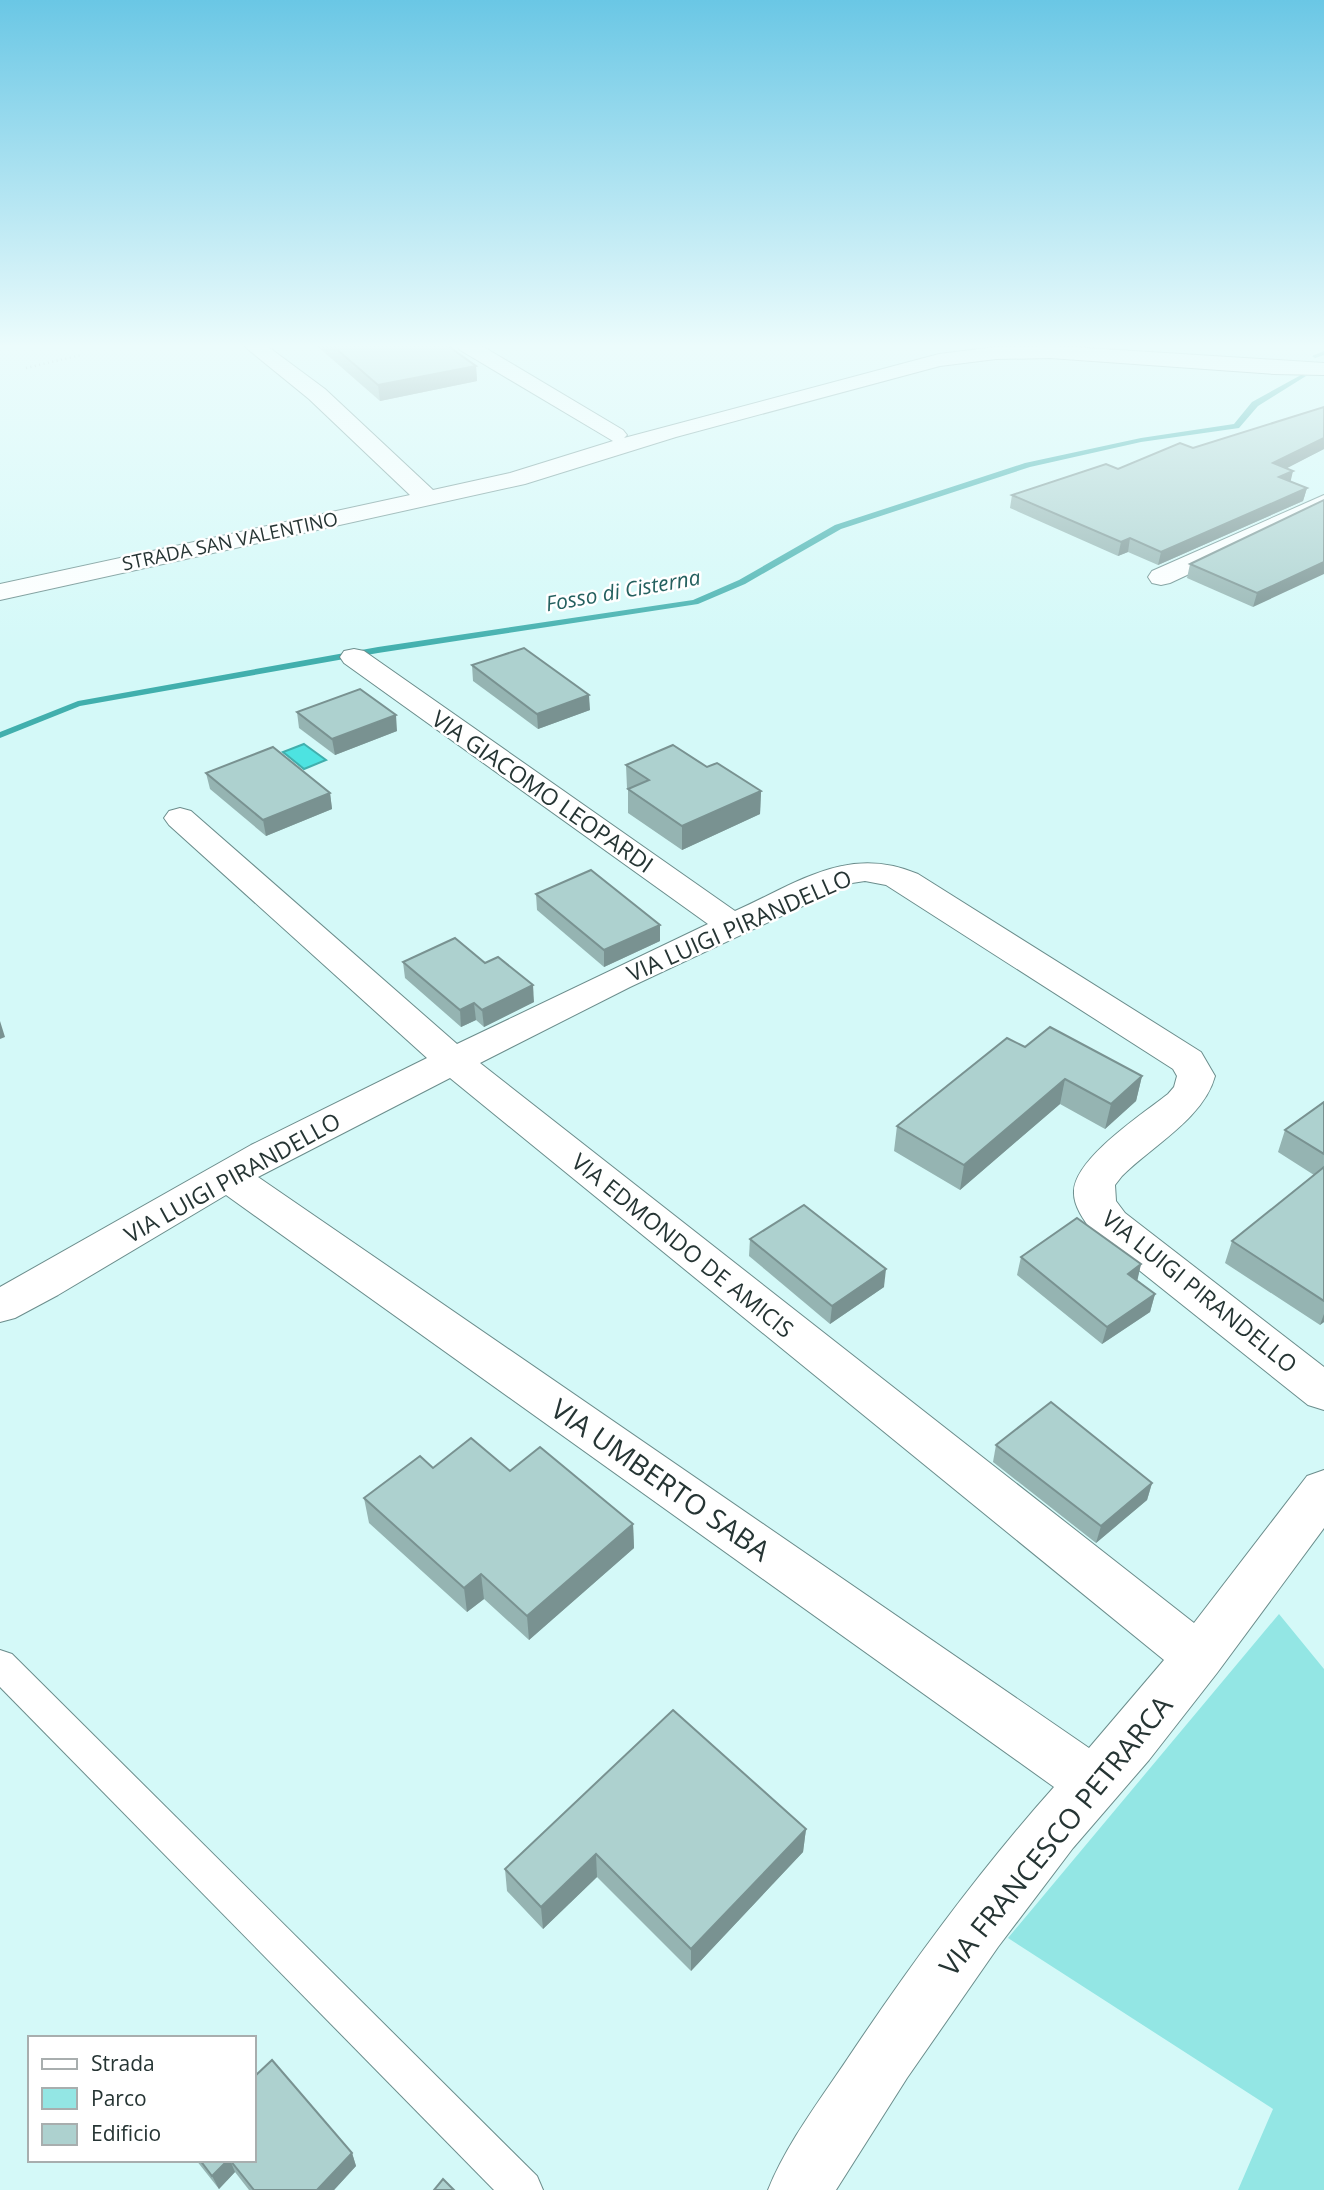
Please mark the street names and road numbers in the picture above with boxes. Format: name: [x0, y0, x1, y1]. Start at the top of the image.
street label: STRADA SAN VALENTINO: [120, 505, 340, 577]
street label: VIA GIACOMO LEOPARDI: [426, 702, 660, 880]
street label: VIA LUIGI PIRANDELLO: [622, 861, 856, 989]
street label: VIA LUIGI PIRANDELLO: [118, 1104, 346, 1250]
street label: VIA EDMONDO DE AMICIS: [565, 1145, 801, 1345]
street label: VIA LUIGI PIRANDELLO: [1096, 1202, 1304, 1380]
street label: VIA UMBERTO SABA: [544, 1389, 778, 1569]
street label: VIA FRANCESCO PETRARCA: [930, 1687, 1180, 1983]

